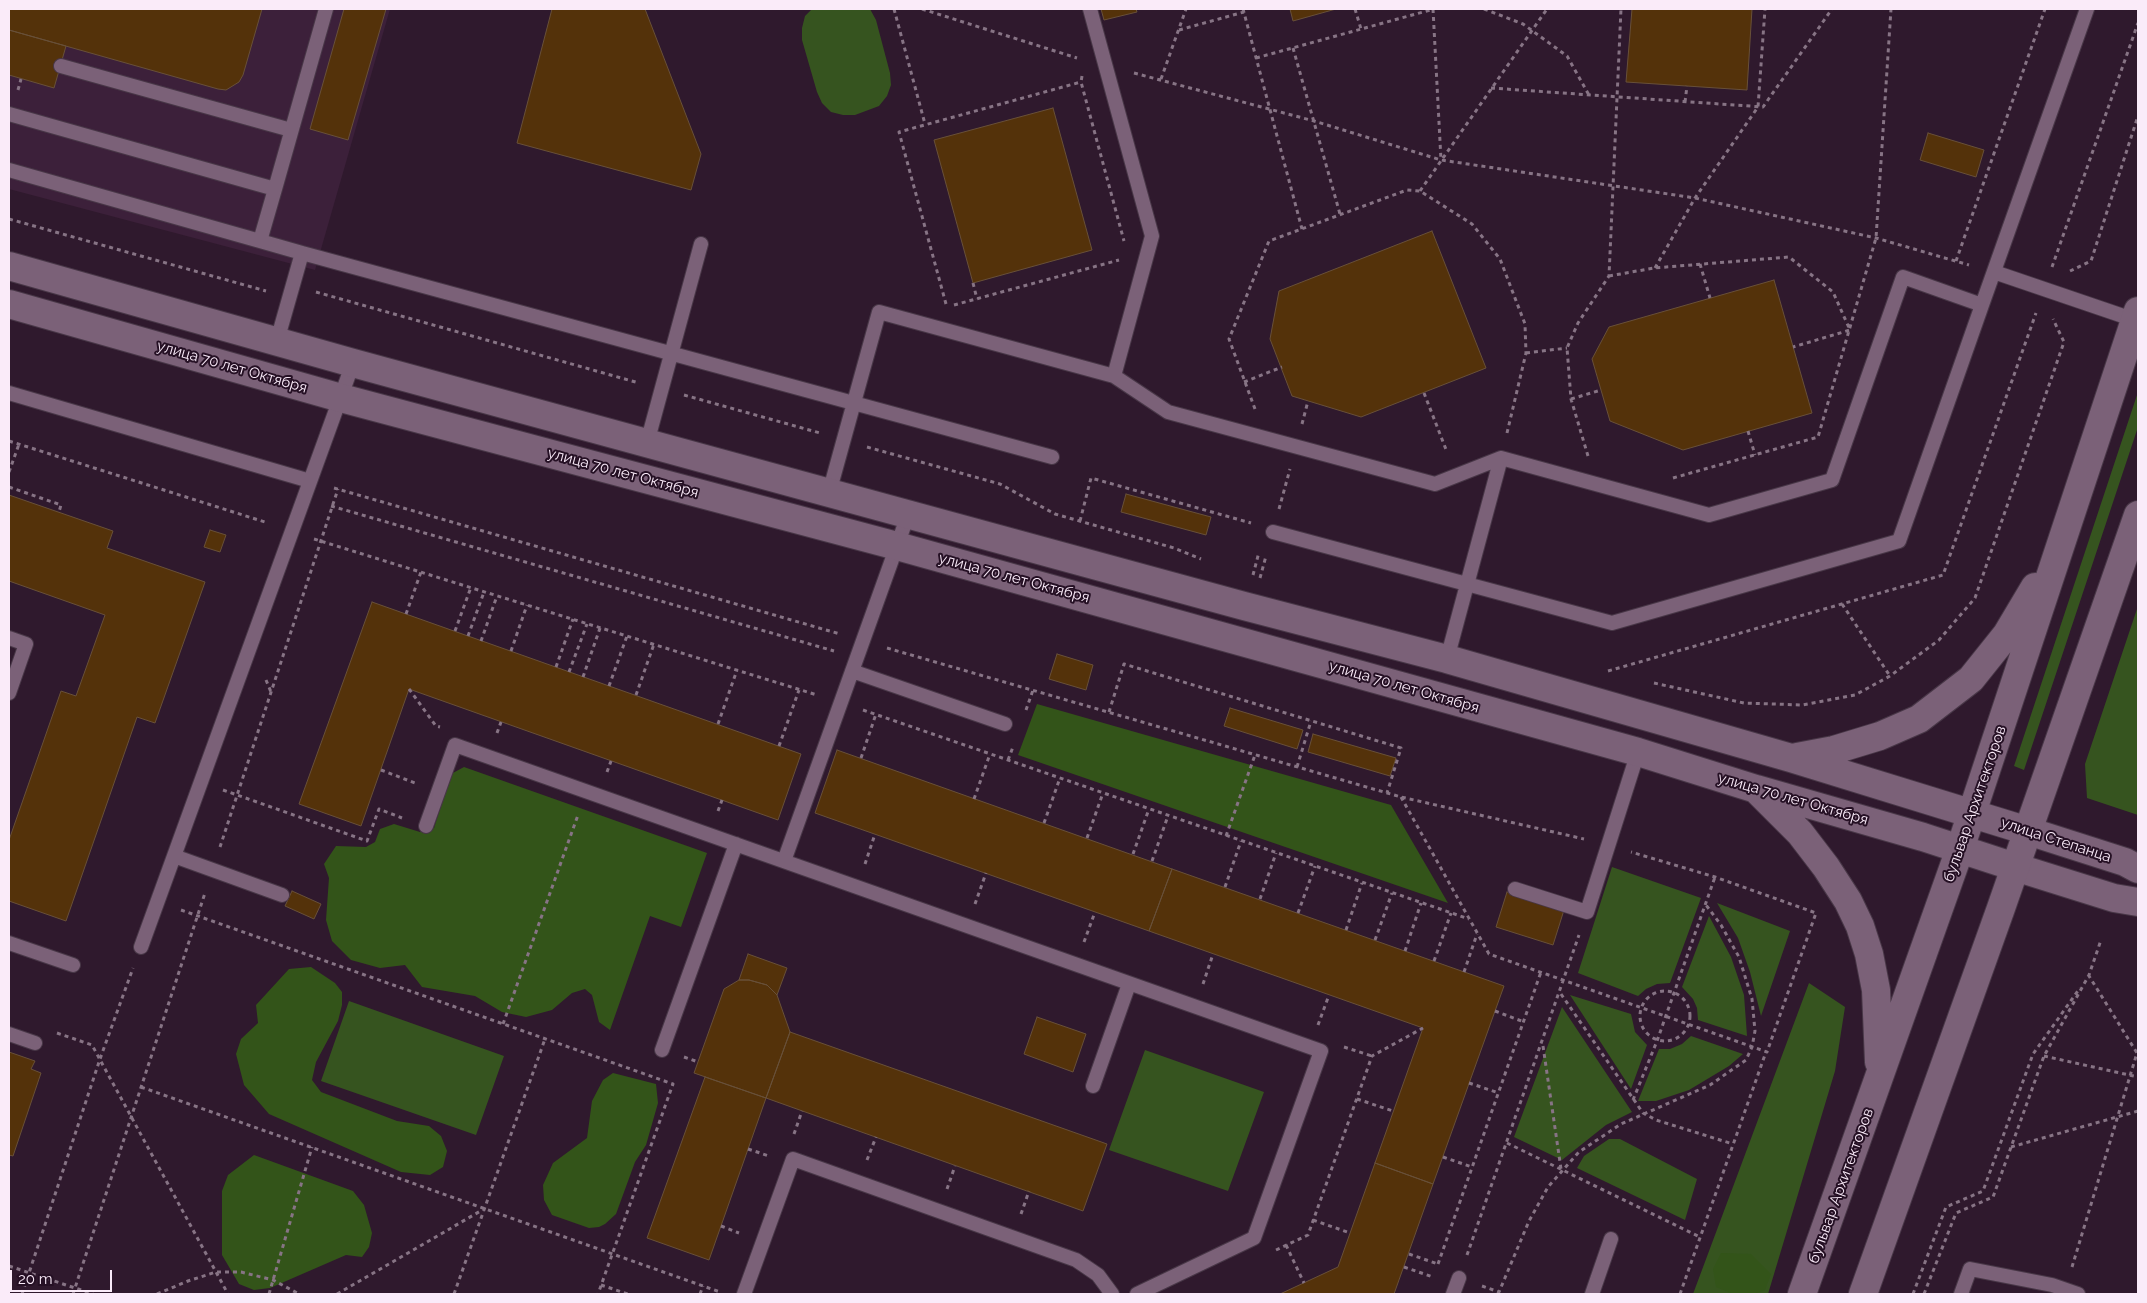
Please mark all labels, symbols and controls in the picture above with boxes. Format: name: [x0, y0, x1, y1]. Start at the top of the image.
street label: улица 70 лет Октября: [155, 337, 309, 397]
street label: улица 70 лет Октября: [546, 444, 700, 502]
street label: улица 70 лет Октября: [937, 549, 1091, 607]
street label: улица 70 лет Октября: [1327, 657, 1481, 717]
street label: бульвар Архитекторов: [1940, 724, 2010, 884]
street label: улица 70 лет Октября: [1716, 769, 1870, 829]
street label: улица Степанца: [1999, 814, 2113, 866]
street label: бульвар Архитекторов: [1804, 1106, 1878, 1266]
scale bar: [12, 1260, 115, 1292]
text: 20 m: [18, 1270, 53, 1288]

